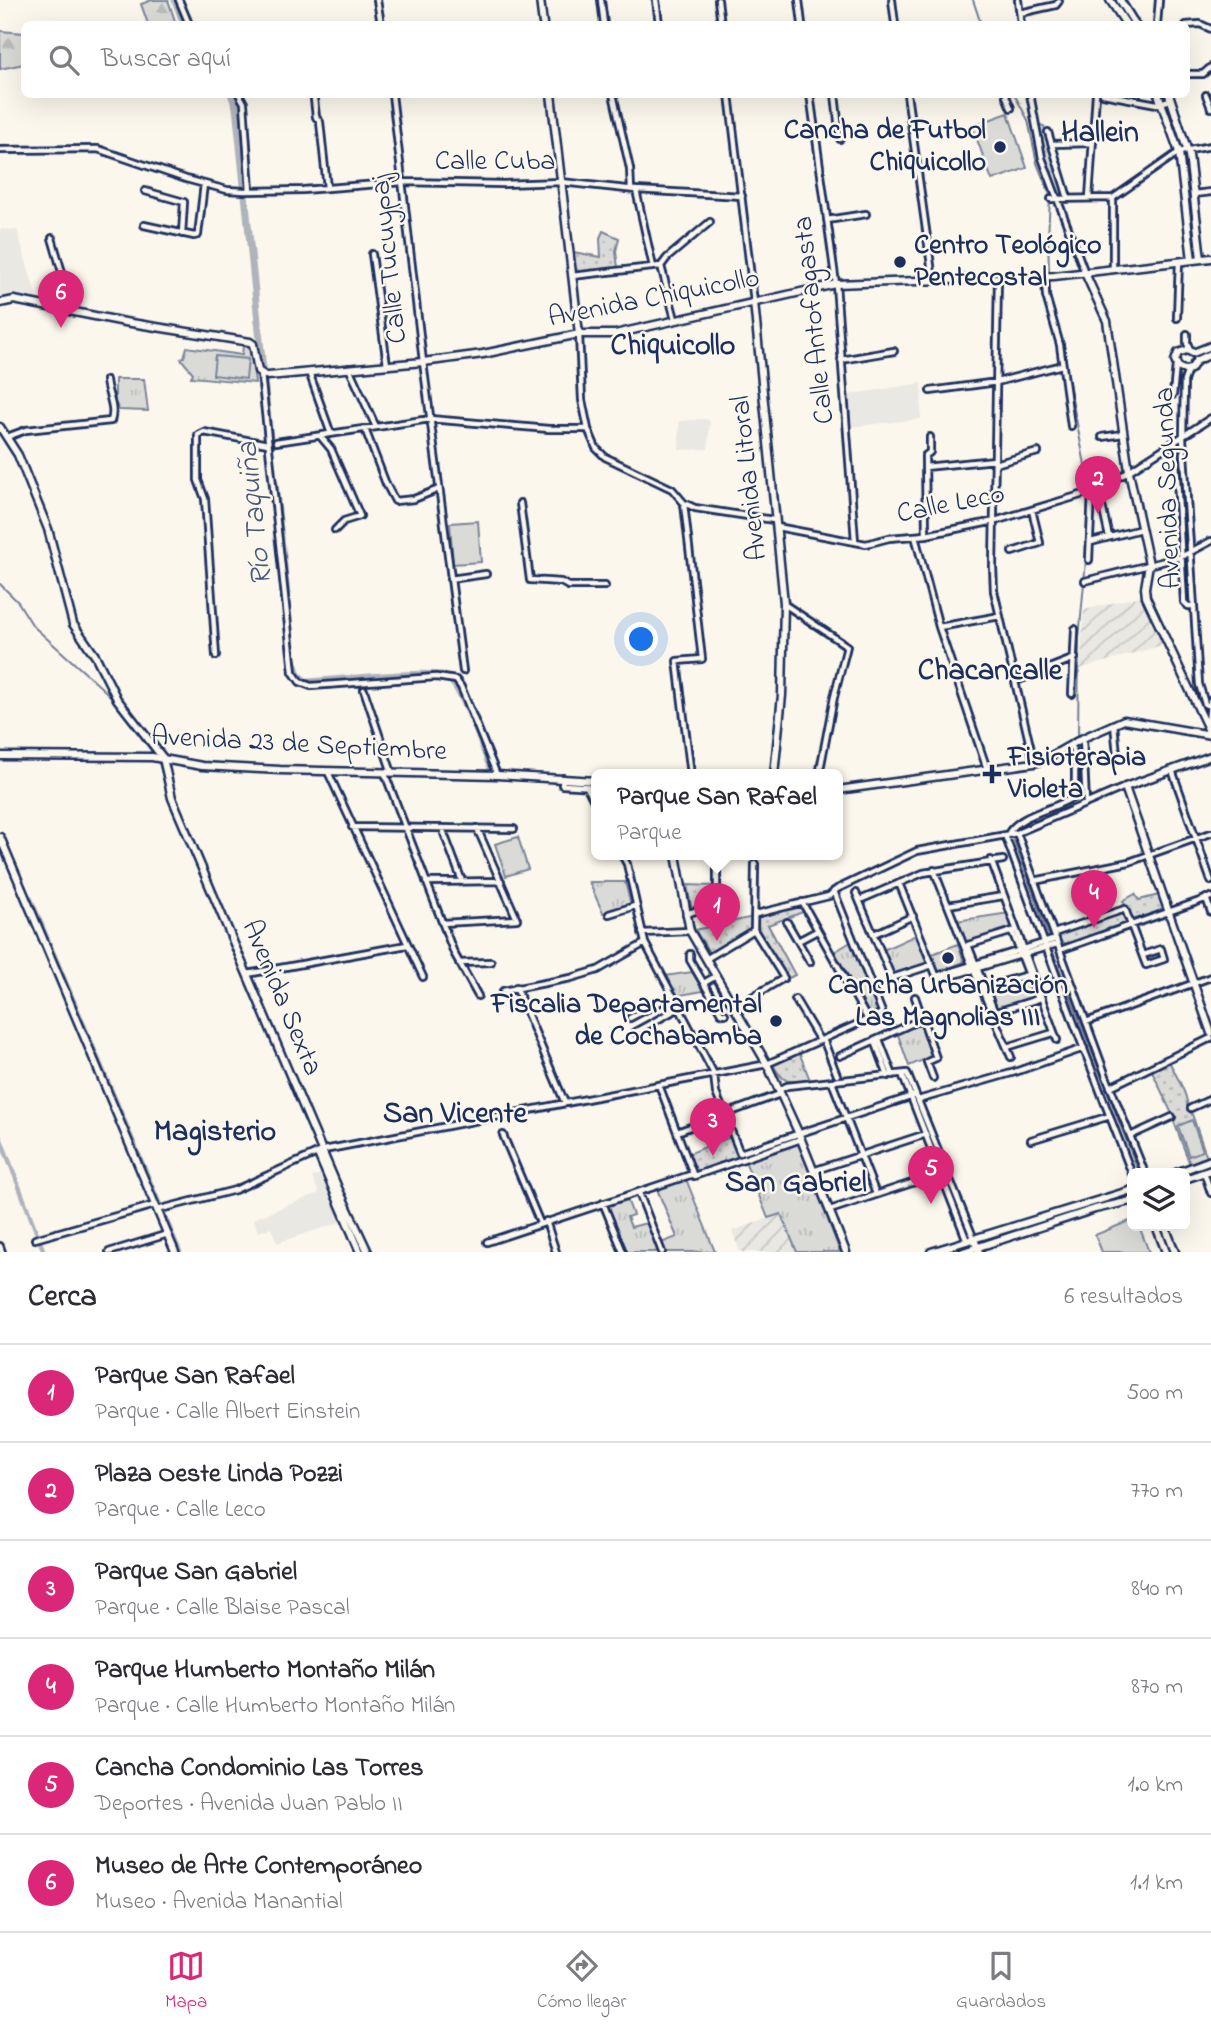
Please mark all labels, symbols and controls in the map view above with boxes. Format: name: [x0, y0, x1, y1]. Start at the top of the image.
search box: [21, 21, 1190, 98]
icon: search: [45, 41, 83, 79]
text: Buscar aquí: [101, 41, 231, 79]
place label: Cancha de Futbol Chiquicollo: [784, 111, 986, 184]
district label: Hallein: [1061, 112, 1139, 156]
marker: Cancha de Futbol Chiquicollo: [992, 139, 1008, 155]
street label: Calle Cuba: [435, 142, 555, 183]
street label: Calle Tucuypaj: [361, 171, 419, 345]
street label: Calle Antofagasta: [784, 214, 846, 426]
place label: Centro Teológico Pentecostal: [914, 226, 1102, 299]
marker: Centro Teológico Pentecostal: [892, 254, 908, 270]
street label: Avenida Chiquicollo: [545, 258, 763, 340]
pin: 6: [38, 270, 84, 328]
district label: Chiquicollo: [611, 325, 735, 369]
street label: Avenida Segunda: [1145, 386, 1193, 590]
street label: Avenida Litoral: [721, 393, 779, 563]
water label: Río Taquiña: [226, 439, 285, 588]
pin: 2: [1075, 456, 1121, 514]
street label: Calle Leco: [893, 474, 1009, 536]
your location: [624, 622, 658, 656]
district label: Chacancalle: [918, 650, 1064, 694]
street label: Avenida 23 de Septiembre: [150, 717, 449, 773]
place label: Fisioterapia Violeta: [1006, 738, 1146, 811]
marker: Fisioterapia Violeta: [982, 764, 1002, 784]
popup: [591, 769, 843, 860]
text: Parque San Rafael: [617, 779, 817, 817]
text: Parque: [617, 817, 681, 850]
pin: 4: [1071, 870, 1117, 928]
pin: 1: [694, 883, 740, 941]
street label: Avenida Sexta: [230, 914, 332, 1082]
marker: Cancha Urbanización Las Magnolias III: [940, 950, 956, 966]
place label: Cancha Urbanización Las Magnolias III: [828, 966, 1068, 1040]
place label: Fiscalia Departamental de Cochabamba: [489, 985, 762, 1058]
marker: Fiscalia Departamental de Cochabamba: [768, 1013, 784, 1029]
district label: San Vicente: [383, 1093, 528, 1137]
pin: 3: [690, 1098, 736, 1156]
district label: Magisterio: [154, 1111, 276, 1156]
pin: 5: [908, 1146, 954, 1204]
district label: San Gabriel: [725, 1162, 867, 1206]
map controls: [1127, 1168, 1190, 1231]
button: layers: [1127, 1168, 1190, 1231]
text: Cerca: [28, 1276, 97, 1320]
text: 6 resultados: [1064, 1281, 1183, 1314]
text: Parque San Rafael: [95, 1358, 295, 1396]
text: 1: [47, 1377, 55, 1410]
text: 500 m: [1126, 1377, 1183, 1410]
text: Parque · Calle Albert Einstein: [95, 1396, 360, 1429]
text: Plaza Oeste Linda Pozzi: [95, 1456, 343, 1494]
text: 2: [45, 1475, 57, 1508]
text: 770 m: [1131, 1475, 1183, 1508]
text: Parque · Calle Leco: [95, 1494, 266, 1527]
text: Parque San Gabriel: [95, 1554, 297, 1592]
text: 3: [46, 1573, 56, 1606]
text: 840 m: [1131, 1573, 1183, 1606]
text: Parque · Calle Blaise Pascal: [95, 1592, 350, 1625]
text: Parque Humberto Montaño Milán: [95, 1652, 435, 1690]
text: 4: [46, 1671, 56, 1704]
text: 870 m: [1131, 1671, 1183, 1704]
text: Parque · Calle Humberto Montaño Milán: [95, 1690, 455, 1723]
text: Cancha Condominio Las Torres: [95, 1750, 423, 1788]
text: 5: [44, 1769, 58, 1802]
text: 1.0 km: [1127, 1769, 1183, 1802]
text: Deportes · Avenida Juan Pablo II: [95, 1788, 403, 1821]
text: Museo de Arte Contemporáneo: [95, 1848, 422, 1886]
text: 6: [46, 1867, 56, 1900]
text: 1.1 km: [1130, 1867, 1183, 1900]
text: Museo · Avenida Manantial: [95, 1886, 343, 1919]
tab: Mapa: [165, 1947, 207, 2016]
tab: Cómo llegar: [537, 1947, 626, 2016]
tab: Guardados: [956, 1947, 1046, 2016]

